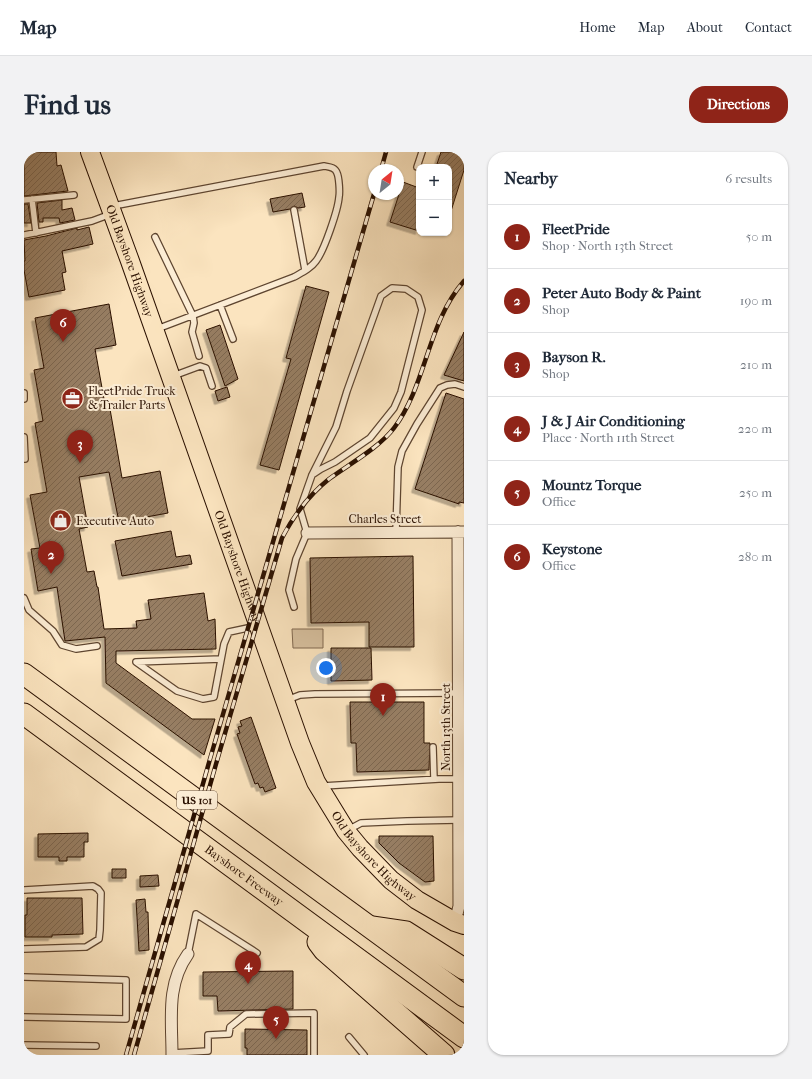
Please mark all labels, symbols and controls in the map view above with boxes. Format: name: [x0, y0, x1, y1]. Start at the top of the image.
text: Map: [20, 17, 56, 39]
text: Home: [579, 19, 616, 36]
text: Map: [638, 19, 665, 36]
text: About: [687, 19, 723, 36]
text: Contact: [745, 19, 792, 36]
button: Directions: [689, 86, 788, 123]
text: Find us: [24, 88, 111, 121]
north arrow: [368, 164, 404, 200]
map controls: [416, 164, 452, 236]
button: +: [416, 164, 452, 200]
text: Nearby: [504, 168, 558, 188]
text: 6 results: [725, 171, 772, 186]
button: −: [416, 200, 452, 236]
street label: Old Bayshore Highway: [103, 203, 156, 320]
text: FleetPride: [542, 220, 610, 238]
text: 1: [515, 229, 519, 244]
text: 50 m: [746, 229, 772, 244]
text: Shop · North 13th Street: [542, 238, 673, 253]
text: Peter Auto Body & Paint: [542, 284, 701, 302]
text: 2: [514, 293, 520, 308]
text: 190 m: [740, 293, 772, 308]
text: Shop: [542, 302, 570, 317]
pin: 6: [50, 309, 76, 342]
text: Bayson R.: [542, 348, 606, 366]
text: 3: [514, 357, 520, 372]
text: 210 m: [740, 357, 772, 372]
text: Shop: [542, 366, 570, 381]
place label: FleetPride Truck & Trailer Parts: [88, 384, 176, 412]
office icon: FleetPride Truck & Trailer Parts: [59, 385, 85, 411]
text: J & J Air Conditioning: [542, 412, 685, 430]
text: 4: [513, 421, 521, 436]
text: 220 m: [738, 421, 772, 436]
pin: 3: [67, 430, 93, 463]
text: Place · North 11th Street: [542, 430, 675, 445]
text: Mountz Torque: [542, 476, 641, 494]
text: 5: [514, 485, 520, 500]
text: 250 m: [739, 485, 772, 500]
text: Office: [542, 494, 576, 509]
shop icon: Executive Auto: [48, 508, 74, 534]
street label: Old Bayshore Highway: [211, 508, 264, 625]
street label: Charles Street: [348, 512, 422, 526]
place label: Executive Auto: [76, 514, 154, 528]
text: Keystone: [542, 540, 602, 558]
pin: 2: [38, 541, 64, 574]
text: 6: [513, 549, 521, 564]
text: 280 m: [738, 549, 772, 564]
text: Office: [542, 558, 576, 573]
your location: [316, 658, 336, 678]
street label: North 13th Street: [439, 682, 453, 771]
pin: 1: [370, 683, 396, 716]
road number: US 101: [177, 791, 217, 809]
street label: Old Bayshore Highway: [328, 809, 419, 904]
street label: Bayshore Freeway: [202, 842, 287, 909]
pin: 4: [235, 951, 261, 984]
pin: 5: [263, 1006, 289, 1039]

